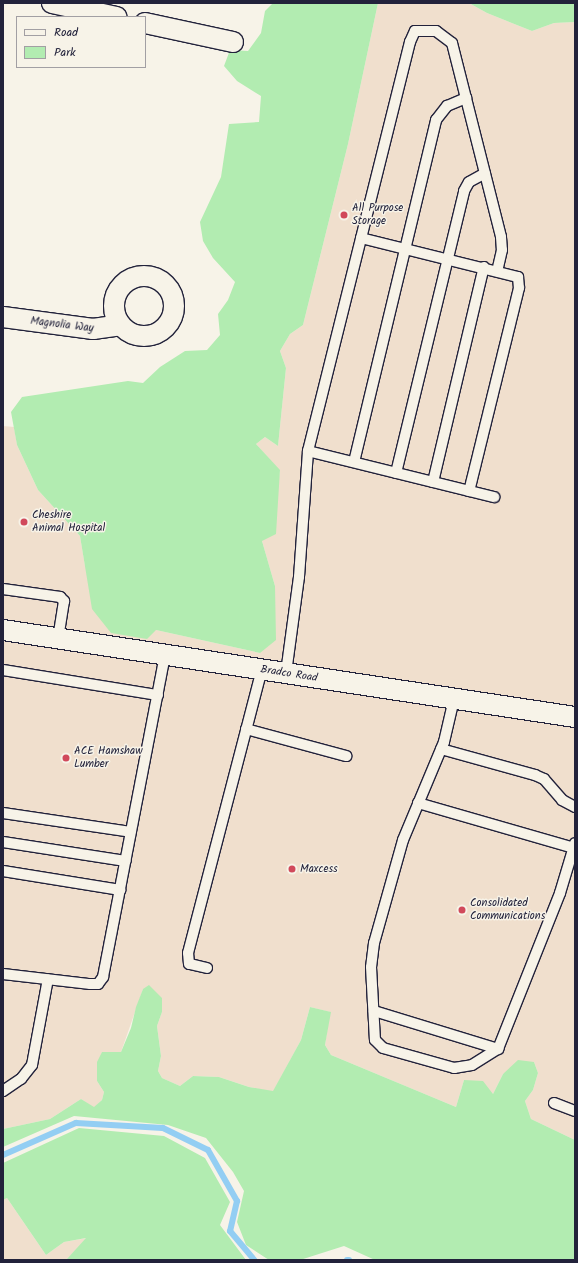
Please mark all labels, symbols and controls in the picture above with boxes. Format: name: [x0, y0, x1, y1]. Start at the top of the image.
legend: [16, 16, 146, 68]
text: Road: [54, 23, 78, 42]
text: Park: [54, 43, 76, 62]
place label: All Purpose Storage: [352, 202, 403, 228]
marker: All Purpose Storage: [339, 210, 349, 220]
street label: Magnolia Way: [30, 315, 94, 335]
place label: Cheshire Animal Hospital: [32, 509, 105, 535]
marker: Cheshire Animal Hospital: [19, 517, 29, 527]
street label: Bradco Road: [260, 663, 318, 685]
place label: ACE Hamshaw Lumber: [74, 745, 143, 771]
marker: ACE Hamshaw Lumber: [61, 753, 71, 763]
place label: Maxcess: [300, 862, 338, 876]
marker: Maxcess: [287, 864, 297, 874]
place label: Consolidated Communications: [470, 897, 545, 923]
marker: Consolidated Communications: [457, 905, 467, 915]

